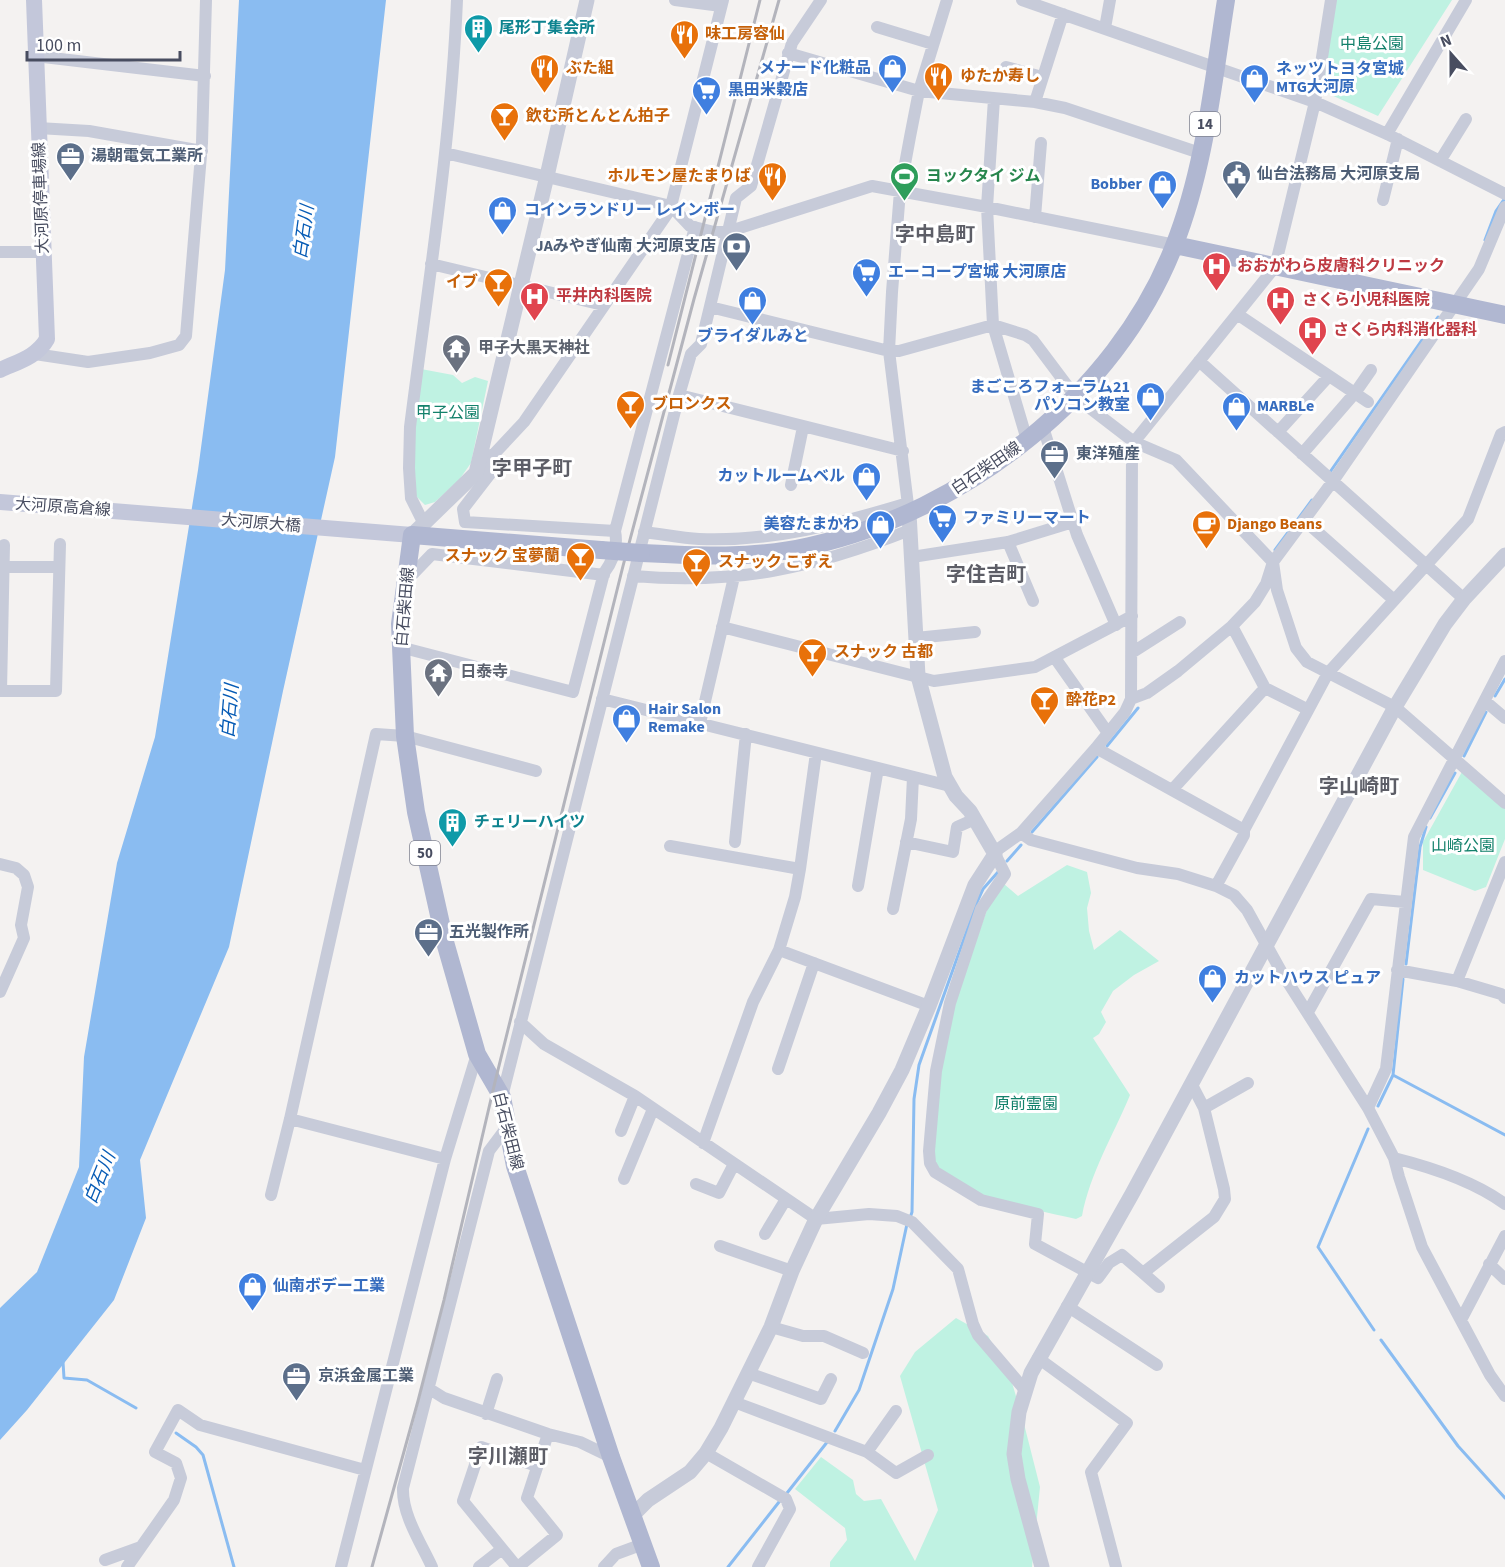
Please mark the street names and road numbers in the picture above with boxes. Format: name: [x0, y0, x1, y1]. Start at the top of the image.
road number: 14: [1190, 112, 1220, 136]
street label: 大河原停車場線: [28, 142, 54, 254]
street label: 白石柴田線: [947, 437, 1025, 499]
street label: 大河原高倉線: [14, 493, 112, 521]
street label: 大河原大橋: [220, 509, 302, 537]
street label: 白石柴田線: [391, 566, 419, 648]
road number: 50: [410, 841, 440, 865]
street label: 白石柴田線: [488, 1090, 528, 1172]

